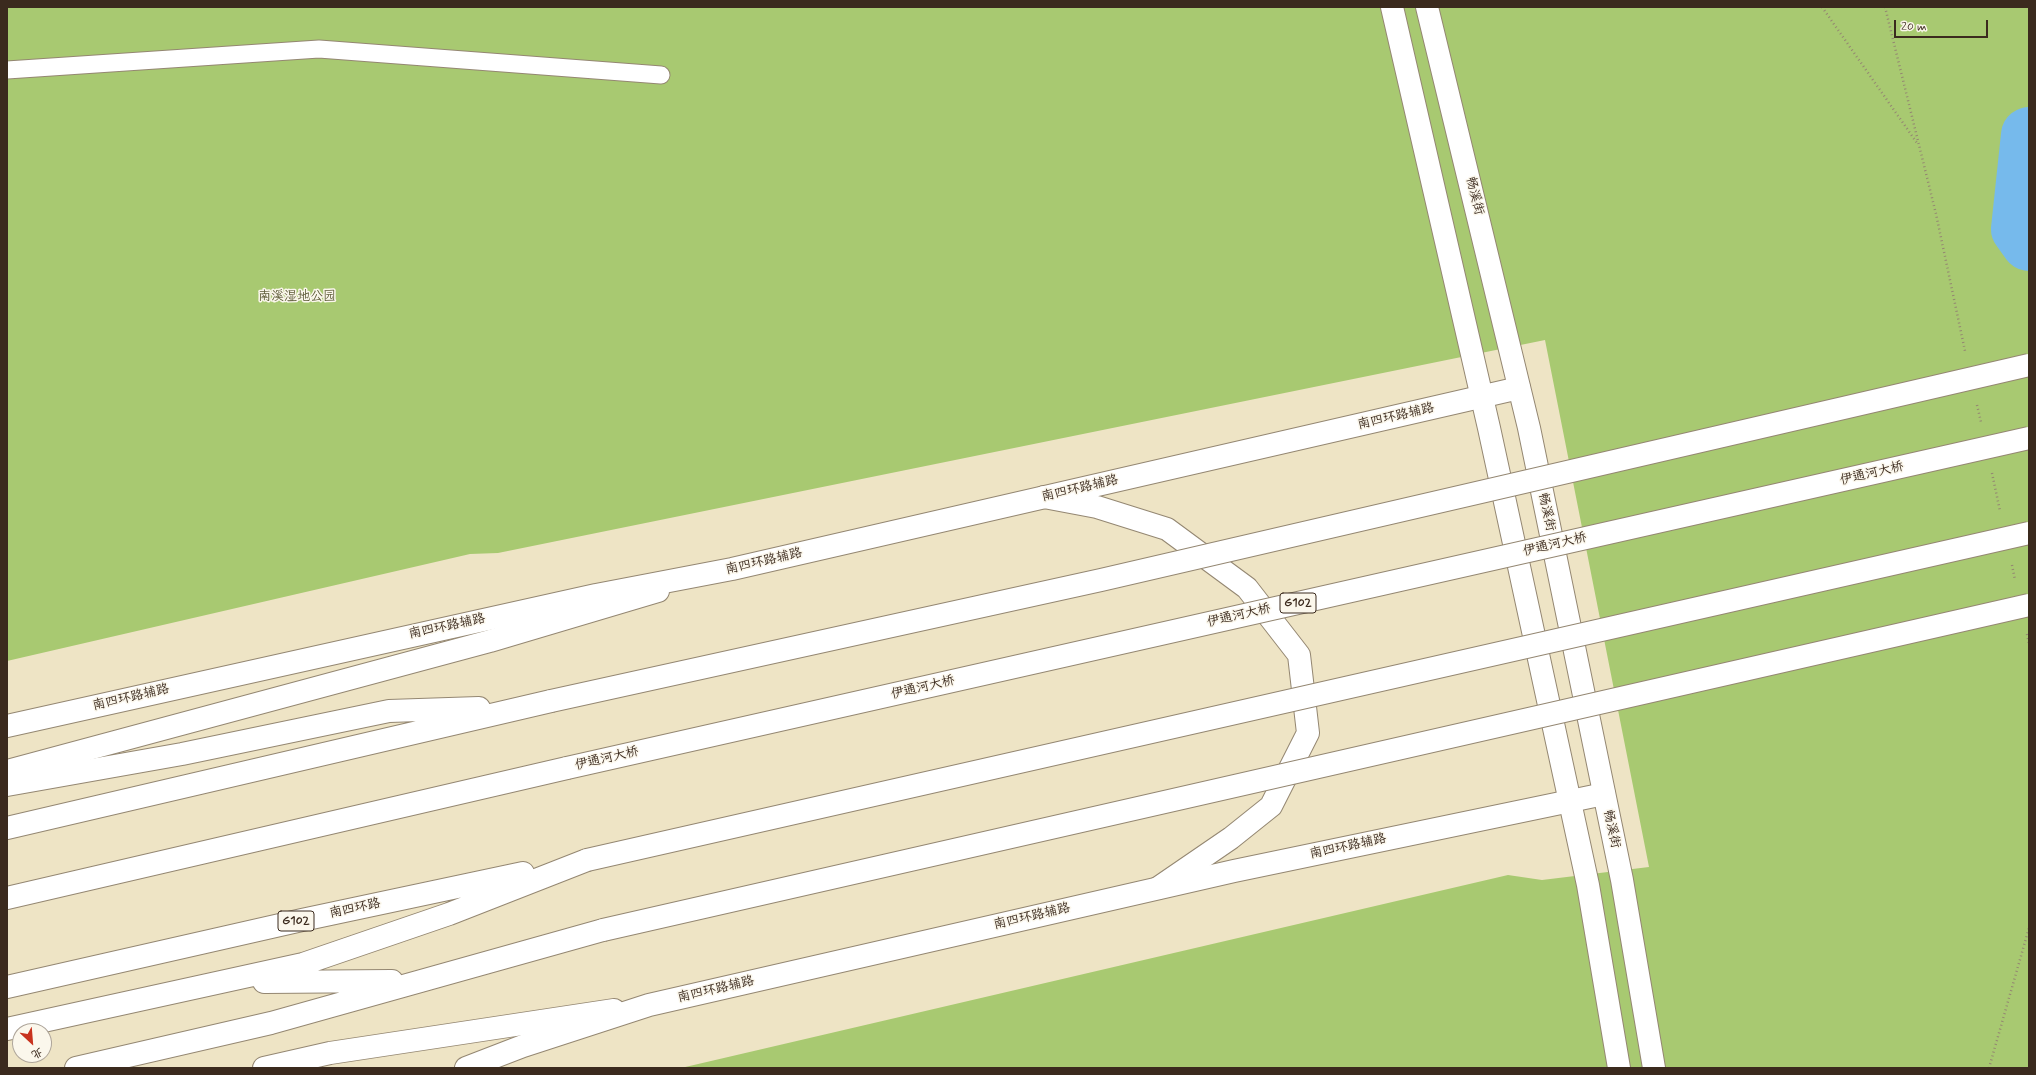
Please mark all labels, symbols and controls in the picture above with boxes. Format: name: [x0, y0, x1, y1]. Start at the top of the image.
scale bar: [1896, 12, 1990, 38]
text: 20 m: [1901, 19, 1927, 35]
street label: 畅溪街: [1462, 175, 1486, 217]
park label: 南溪湿地公园: [258, 289, 336, 305]
street label: 南四环路辅路: [1356, 401, 1436, 433]
street label: 伊通河大桥: [1839, 459, 1905, 489]
street label: 南四环路辅路: [1040, 473, 1120, 505]
street label: 畅溪街: [1534, 491, 1558, 533]
street label: 伊通河大桥: [1522, 530, 1588, 560]
street label: 南四环路辅路: [724, 546, 804, 578]
road number: G102: [1280, 593, 1316, 613]
street label: 伊通河大桥: [1206, 601, 1272, 631]
street label: 南四环路辅路: [407, 611, 487, 643]
street label: 伊通河大桥: [890, 673, 956, 703]
street label: 南四环路辅路: [91, 682, 171, 714]
street label: 伊通河大桥: [574, 744, 640, 774]
street label: 畅溪街: [1599, 808, 1623, 850]
street label: 南四环路辅路: [1308, 831, 1388, 863]
street label: 南四环路: [328, 896, 382, 922]
street label: 南四环路辅路: [992, 901, 1072, 933]
road number: G102: [278, 911, 314, 931]
street label: 南四环路辅路: [676, 974, 756, 1006]
north arrow: [12, 1023, 52, 1063]
text: 北: [29, 1044, 45, 1062]

